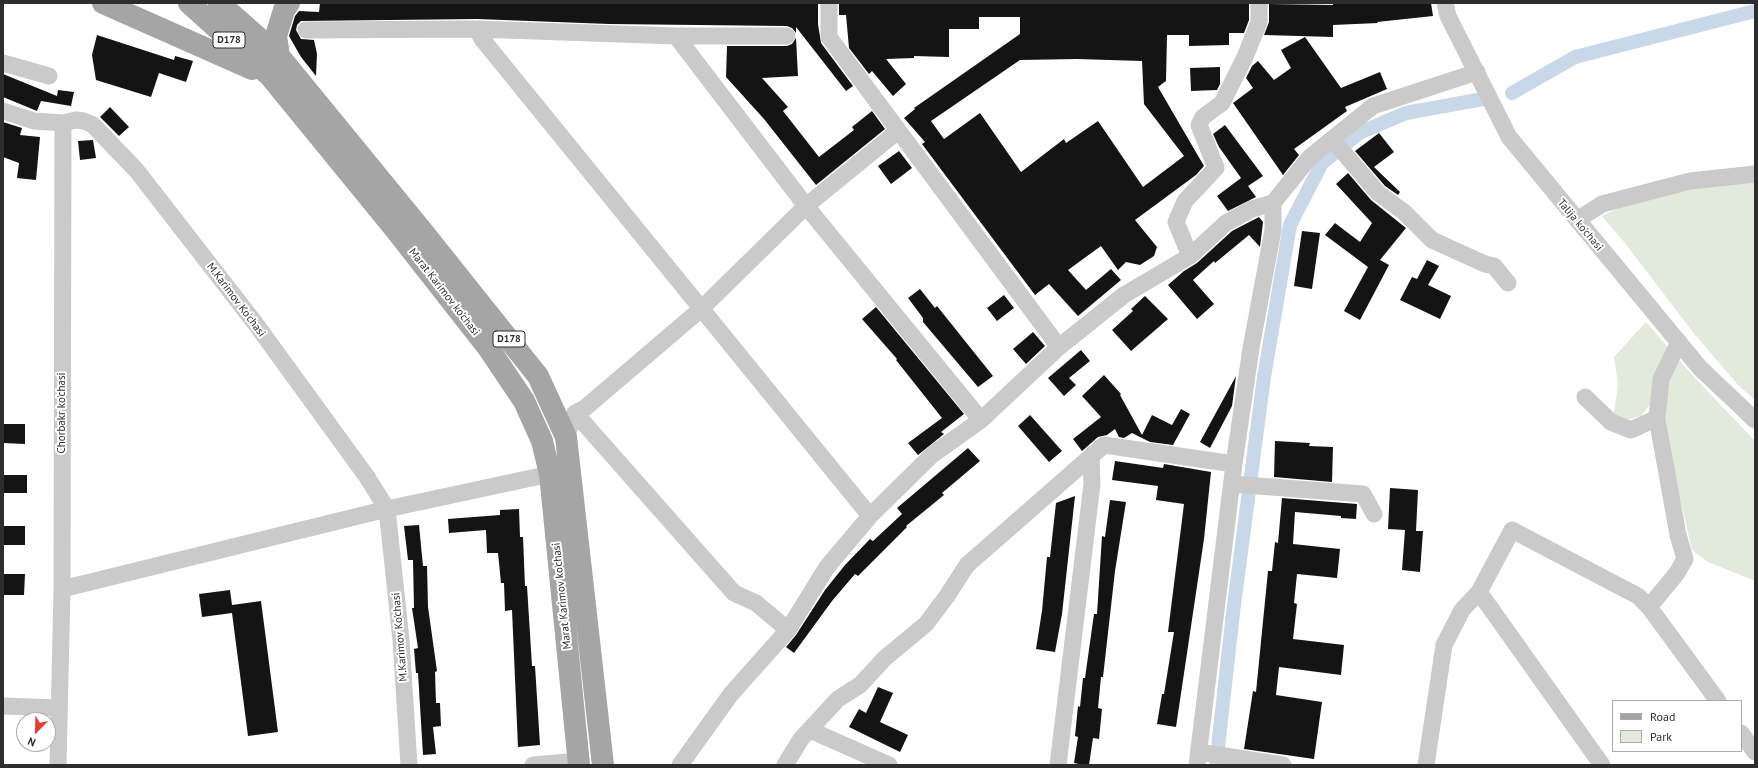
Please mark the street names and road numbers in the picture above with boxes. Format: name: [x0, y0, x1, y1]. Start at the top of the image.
road number: D178: [213, 32, 245, 48]
street label: Talija ko'chasi: [1554, 196, 1606, 254]
street label: Marat Karimov ko'chasi: [406, 246, 482, 338]
street label: M.Karimov Ko'chasi: [204, 260, 268, 340]
road number: D178: [493, 331, 525, 347]
street label: Chorbakr ko'chasi: [55, 372, 69, 454]
street label: Marat Karimov ko'chasi: [550, 542, 574, 650]
street label: M.Karimov Ko'chasi: [390, 592, 410, 682]

